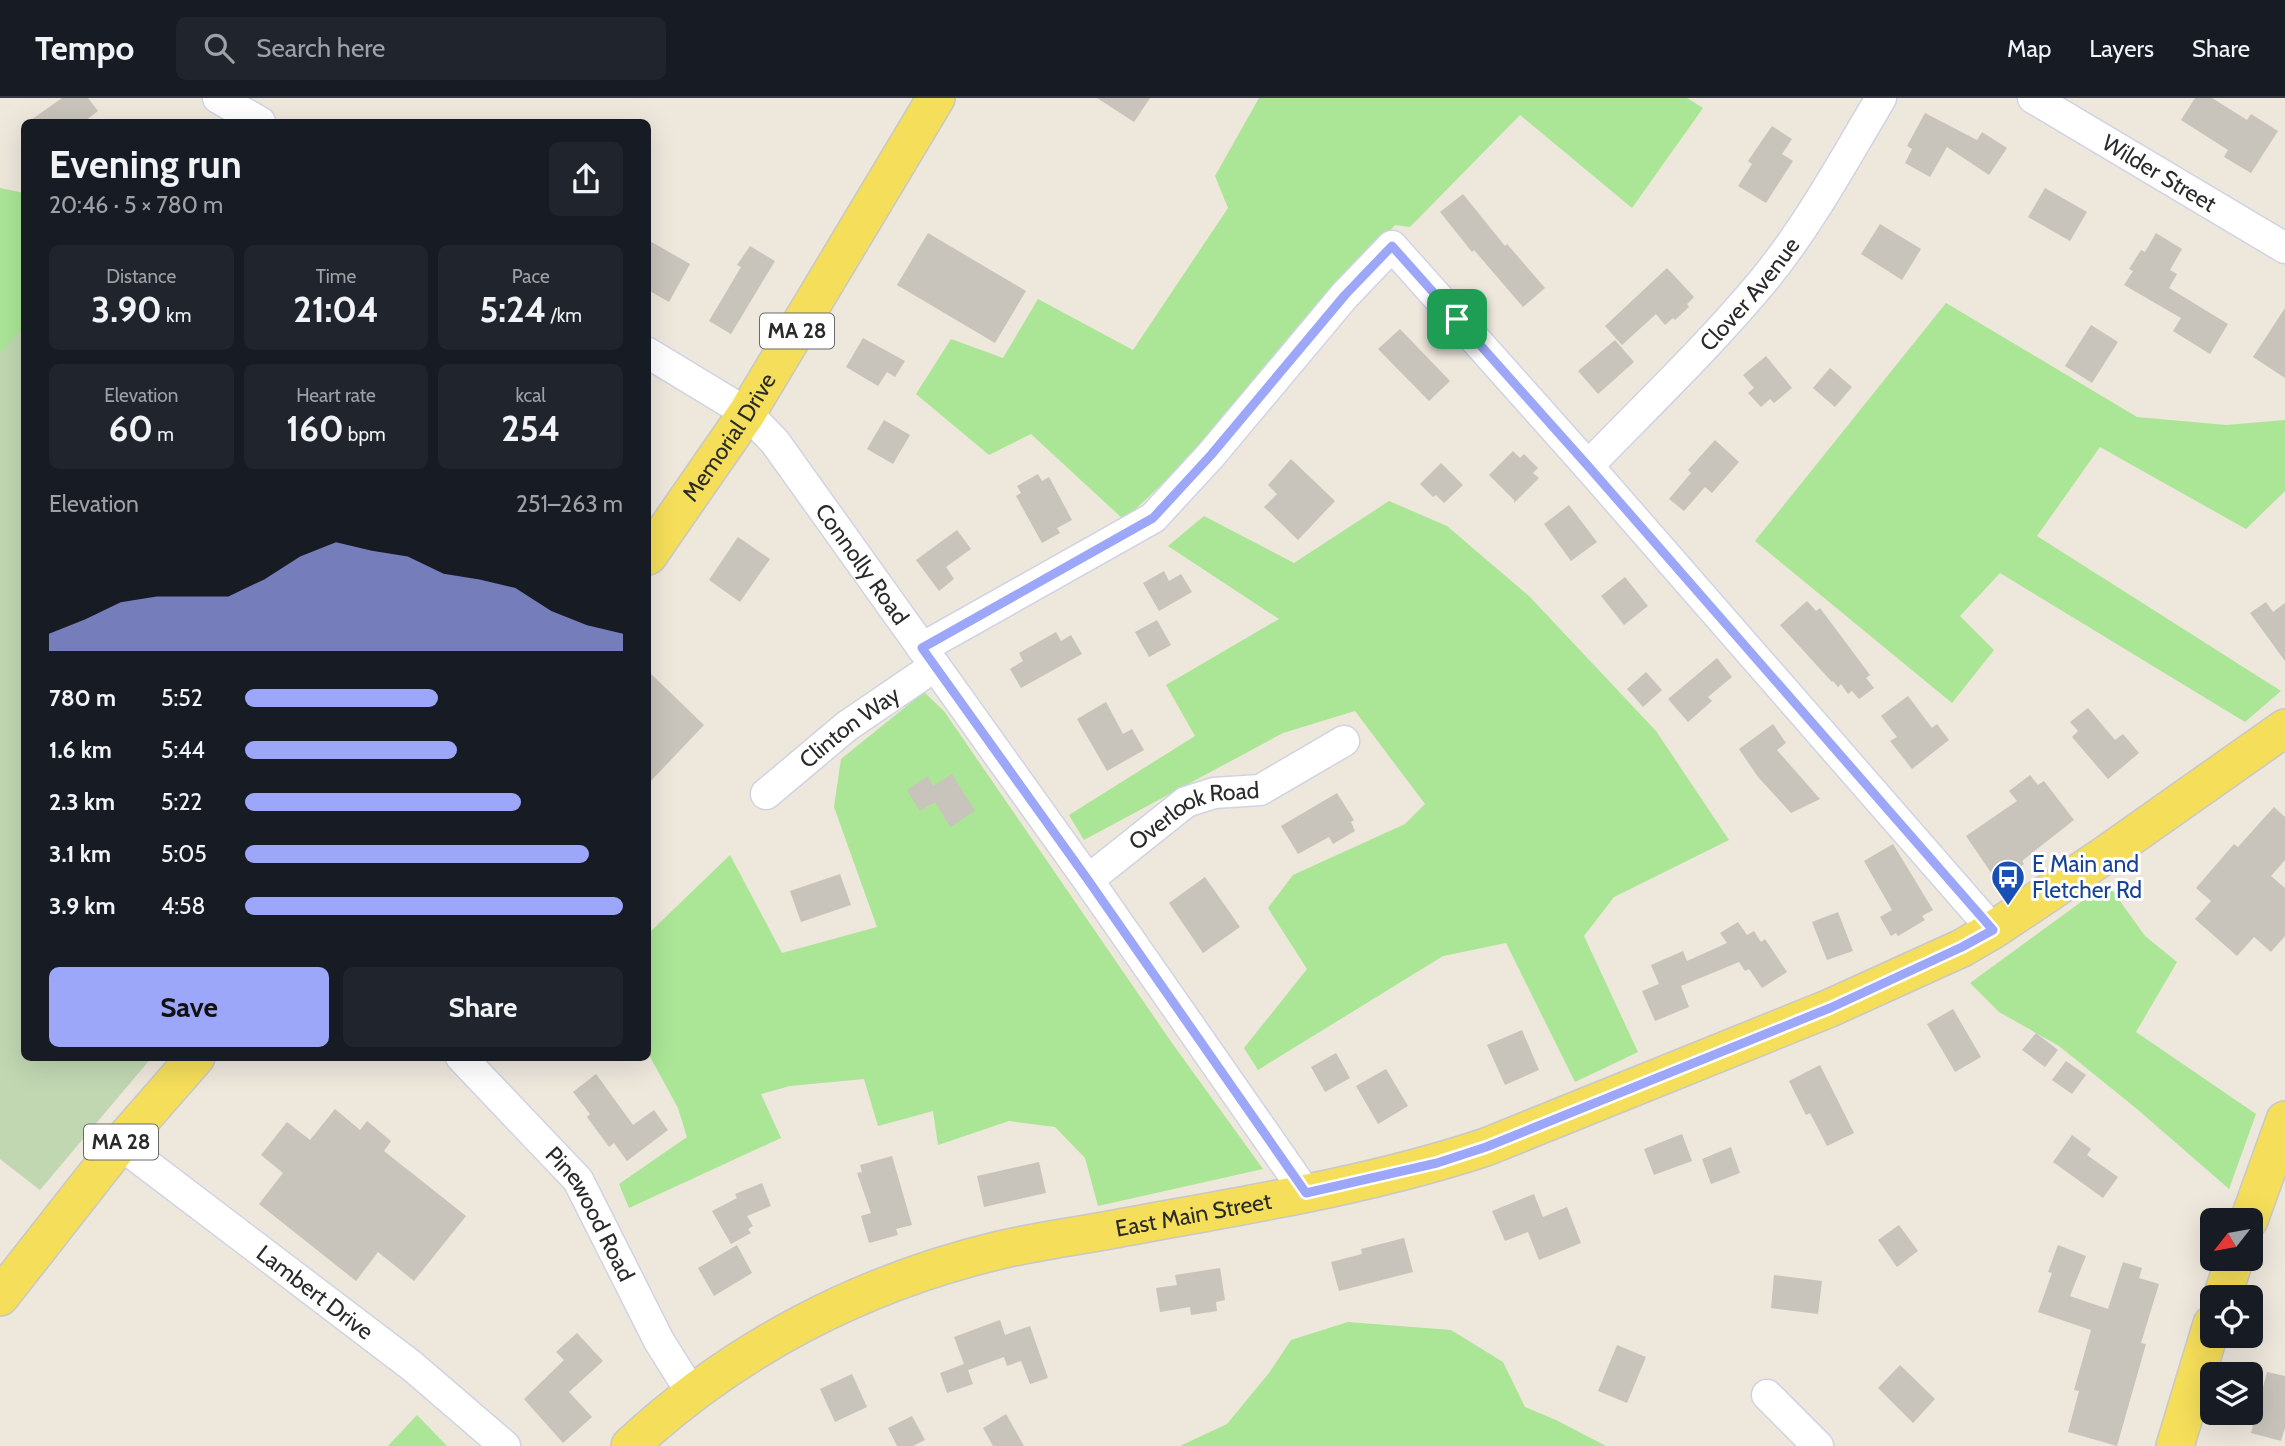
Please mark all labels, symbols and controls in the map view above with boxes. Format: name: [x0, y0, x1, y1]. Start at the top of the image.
search box: [176, 17, 666, 80]
text: Tempo: [35, 28, 134, 68]
icon: search: [200, 29, 238, 67]
text: Search here: [256, 32, 385, 64]
text: Map: [2007, 34, 2051, 63]
text: Layers: [2089, 34, 2154, 63]
text: Share: [2192, 34, 2250, 63]
street label: Wilder Street: [2097, 128, 2222, 218]
text: Evening run: [49, 141, 242, 188]
button: share: [549, 142, 623, 216]
text: 20:46 · 5 × 780 m: [49, 191, 223, 219]
street label: Clover Avenue: [1694, 232, 1806, 357]
text: Distance: [106, 265, 176, 288]
text: Time: [316, 265, 356, 288]
text: Pace: [512, 265, 550, 288]
text: 3.90: [91, 288, 162, 331]
text: 21:04: [293, 288, 379, 331]
text: 5:24: [479, 288, 546, 331]
pin: [1427, 289, 1487, 349]
icon: arrive: [1438, 300, 1476, 338]
text: km: [162, 304, 191, 327]
text: /km: [546, 304, 582, 327]
road number: MA 28: [760, 314, 834, 348]
street label: Memorial Drive: [676, 368, 782, 507]
text: Elevation: [104, 384, 178, 407]
text: Heart rate: [296, 384, 376, 407]
text: kcal: [516, 384, 546, 407]
text: 60: [109, 407, 153, 450]
text: 160: [286, 407, 344, 450]
text: 254: [501, 407, 560, 450]
text: m: [153, 423, 174, 446]
text: bpm: [344, 423, 386, 446]
text: Elevation: [49, 490, 139, 518]
text: 251–263 m: [516, 490, 623, 518]
street label: Connolly Road: [809, 498, 915, 630]
street label: Clinton Way: [794, 680, 905, 774]
text: 780 m: [49, 684, 116, 712]
text: 5:52: [161, 684, 203, 712]
text: 1.6 km: [49, 736, 112, 764]
text: 5:44: [161, 736, 205, 764]
street label: Overlook Road: [1123, 776, 1260, 856]
text: 2.3 km: [49, 788, 115, 816]
text: 5:22: [161, 788, 202, 816]
text: 3.1 km: [49, 840, 111, 868]
text: 5:05: [161, 840, 207, 868]
place label: E Main and Fletcher Rd: [2032, 850, 2142, 904]
bus stop icon: E Main and Fletcher Rd: [1989, 858, 2027, 907]
text: 3.9 km: [49, 892, 115, 920]
text: 4:58: [161, 892, 205, 920]
button: Save: [49, 967, 329, 1047]
button: Share: [343, 967, 623, 1047]
road number: MA 28: [84, 1124, 158, 1160]
street label: Pinewood Road: [540, 1141, 641, 1286]
street label: East Main Street: [1113, 1187, 1274, 1243]
north arrow: [2200, 1208, 2263, 1270]
map controls: [2200, 1208, 2263, 1425]
street label: Lambert Drive: [251, 1239, 379, 1346]
button: locate: [2200, 1285, 2263, 1348]
button: layers: [2200, 1362, 2263, 1425]

